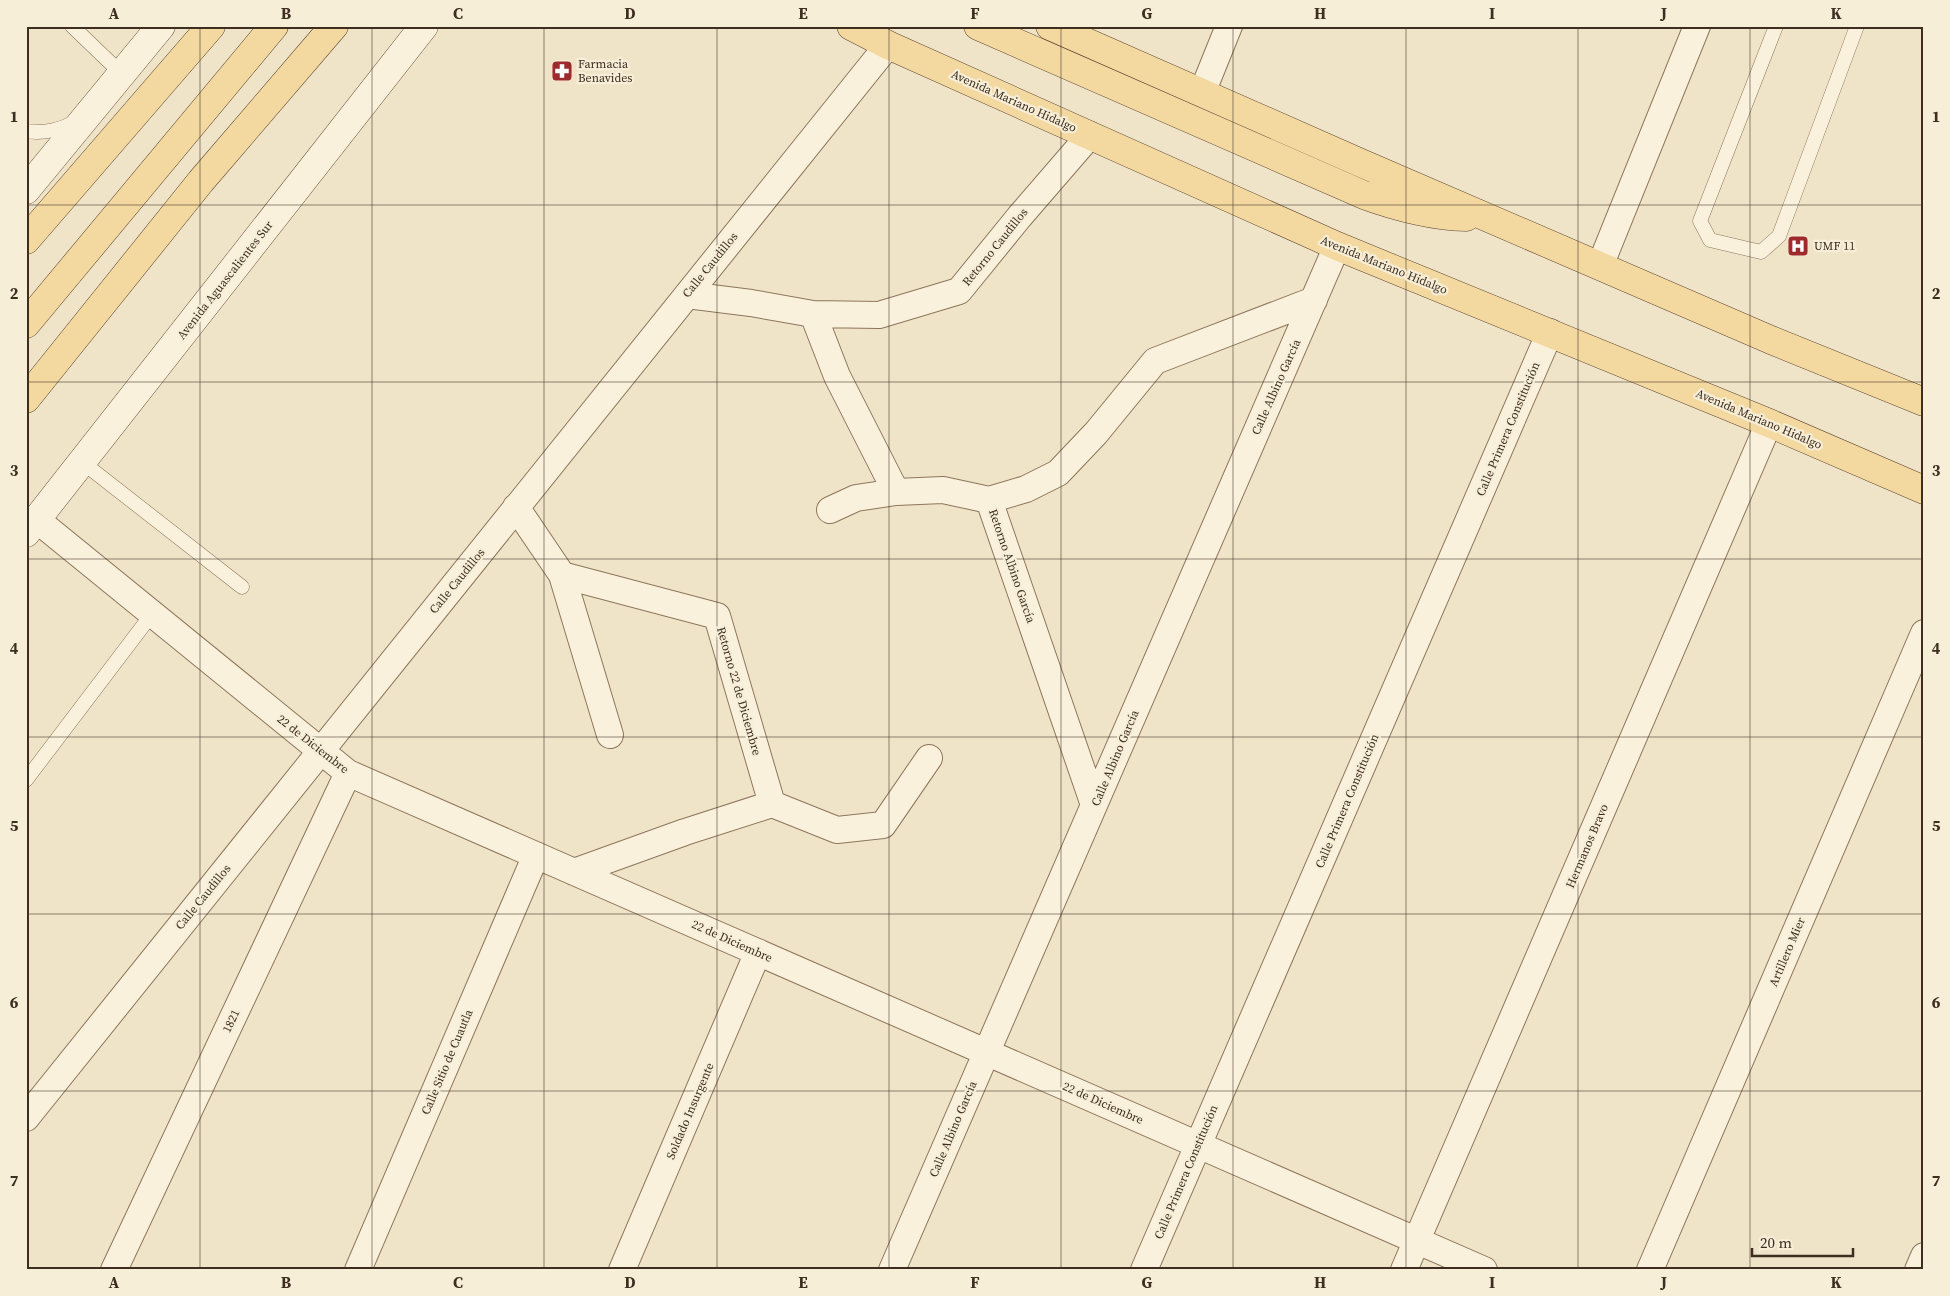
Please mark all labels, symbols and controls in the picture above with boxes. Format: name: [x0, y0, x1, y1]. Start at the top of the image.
text: A: [109, 2, 120, 24]
text: B: [281, 2, 292, 24]
text: C: [453, 2, 463, 24]
text: D: [624, 2, 636, 24]
text: E: [798, 2, 808, 24]
text: F: [970, 2, 980, 24]
text: G: [1142, 2, 1153, 24]
text: H: [1314, 2, 1326, 24]
text: I: [1489, 2, 1495, 24]
text: J: [1660, 2, 1667, 24]
text: K: [1830, 2, 1842, 24]
place label: Farmacia Benavides: [578, 56, 633, 86]
pharmacy icon: Farmacia Benavides: [550, 59, 574, 83]
street label: Avenida Mariano Hidalgo: [949, 66, 1080, 136]
text: 1: [10, 105, 18, 127]
text: 1: [1932, 105, 1940, 127]
street label: Retorno Caudillos: [959, 205, 1031, 289]
street label: Avenida Aguascalientes Sur: [174, 217, 276, 343]
street label: Calle Caudillos: [679, 229, 741, 301]
street label: Avenida Mariano Hidalgo: [1318, 232, 1450, 298]
hospital icon: UMF 11: [1786, 234, 1810, 258]
place label: UMF 11: [1814, 238, 1855, 254]
text: 2: [10, 282, 19, 304]
text: 2: [1932, 282, 1941, 304]
street label: Calle Albino García: [1248, 336, 1305, 437]
street label: Calle Primera Constitución: [1472, 359, 1544, 499]
street label: Avenida Mariano Hidalgo: [1693, 385, 1825, 453]
text: 3: [10, 459, 19, 481]
text: 3: [1932, 459, 1941, 481]
street label: Retorno Albino García: [985, 507, 1039, 626]
street label: Calle Caudillos: [426, 545, 488, 617]
street label: Retorno 22 de Diciembre: [713, 625, 765, 757]
text: 4: [10, 637, 19, 659]
text: 4: [1932, 637, 1941, 659]
street label: Calle Albino García: [1087, 707, 1143, 809]
street label: 22 de Diciembre: [274, 711, 352, 777]
street label: Calle Primera Constitución: [1311, 731, 1383, 871]
street label: Hermanos Bravo: [1562, 801, 1612, 891]
text: 5: [10, 814, 19, 836]
text: 5: [1932, 814, 1941, 836]
street label: Calle Caudillos: [172, 861, 234, 933]
street label: Artillero Mier: [1765, 915, 1809, 989]
street label: 22 de Diciembre: [689, 916, 775, 966]
text: 6: [10, 991, 19, 1013]
text: 6: [1932, 991, 1941, 1013]
street label: Calle Sitio de Cuautla: [418, 1006, 477, 1117]
street label: 1821: [219, 1007, 243, 1035]
street label: Soldado Insurgente: [662, 1060, 718, 1162]
street label: Calle Albino García: [925, 1078, 981, 1180]
street label: 22 de Diciembre: [1060, 1078, 1146, 1128]
street label: Calle Primera Constitución: [1150, 1102, 1222, 1242]
text: 7: [10, 1169, 19, 1191]
text: 7: [1932, 1169, 1941, 1191]
scale bar: [1752, 1226, 1854, 1258]
text: 20 m: [1760, 1232, 1792, 1253]
text: A: [109, 1271, 120, 1293]
text: B: [281, 1271, 292, 1293]
text: C: [453, 1271, 463, 1293]
text: D: [624, 1271, 636, 1293]
text: E: [798, 1271, 808, 1293]
text: F: [970, 1271, 980, 1293]
text: G: [1142, 1271, 1153, 1293]
text: H: [1314, 1271, 1326, 1293]
text: I: [1489, 1271, 1495, 1293]
text: J: [1660, 1271, 1667, 1293]
text: K: [1830, 1271, 1842, 1293]

